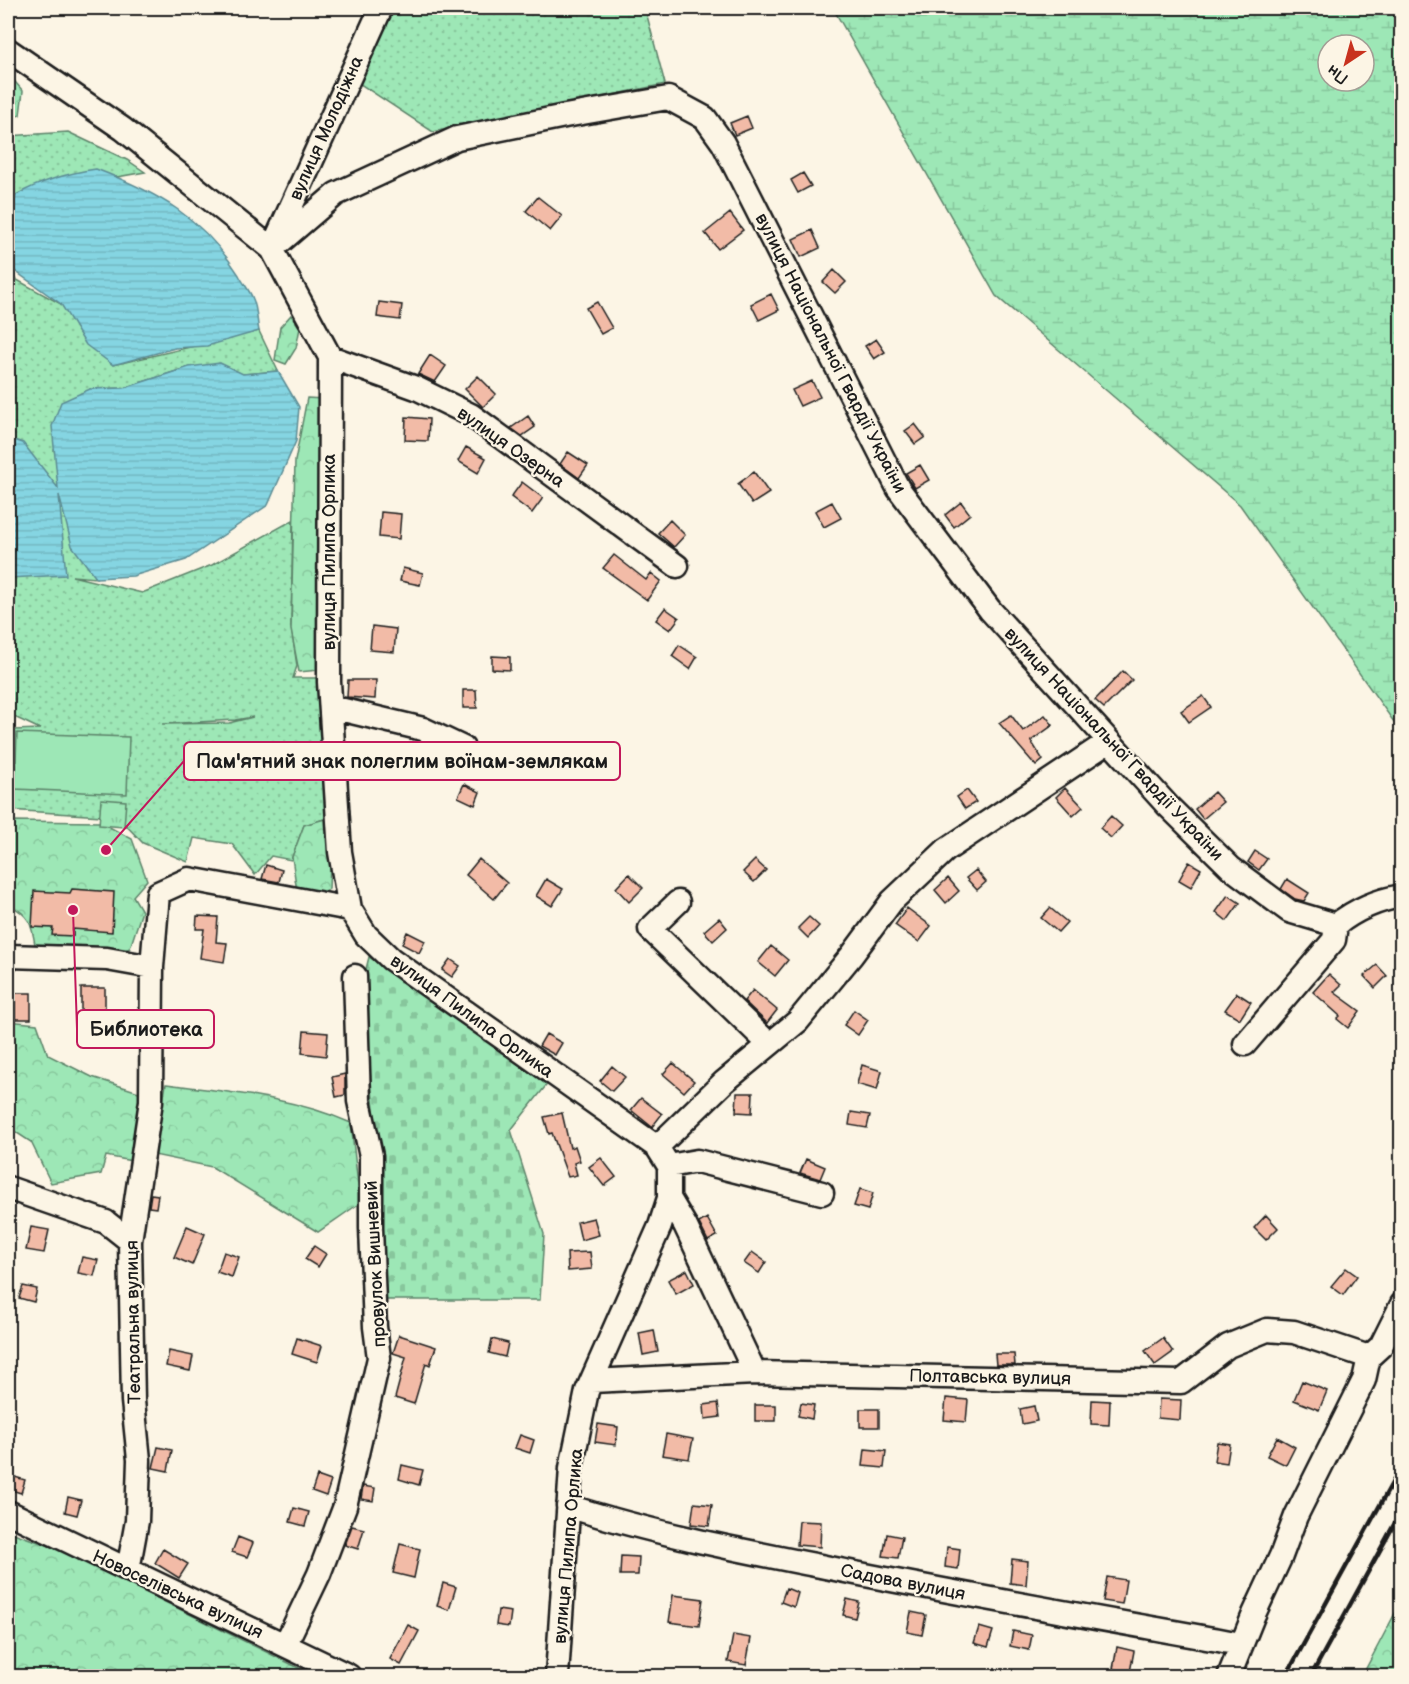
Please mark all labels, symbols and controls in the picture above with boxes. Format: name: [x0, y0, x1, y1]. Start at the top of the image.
north arrow: [1316, 33, 1376, 93]
street label: вулиця Молодіжна: [285, 53, 368, 204]
text: Пн: [1324, 60, 1352, 88]
street label: вулиця Національної Гвардії України: [751, 210, 911, 497]
street label: вулиця Озерна: [453, 403, 569, 492]
street label: вулиця Пилипа Орлика: [319, 454, 340, 650]
street label: вулиця Національної Гвардії України: [1000, 623, 1227, 865]
callout: Пам'ятний знак полеглим воїнам-землякам: [184, 742, 620, 780]
text: Пам'ятний знак полеглим воїнам-землякам: [196, 750, 608, 774]
street label: вулиця Пилипа Орлика: [386, 950, 558, 1083]
callout: Библиотека: [77, 1010, 214, 1048]
text: Библиотека: [89, 1018, 203, 1042]
street label: провулок Вишневий: [361, 1180, 390, 1348]
street label: Театральна вулиця: [122, 1240, 145, 1404]
street label: Полтавська вулиця: [909, 1366, 1071, 1389]
street label: вулиця Пилипа Орлика: [549, 1447, 588, 1645]
street label: Новоселівська вулиця: [89, 1546, 266, 1643]
street label: Садова вулиця: [839, 1560, 967, 1605]

